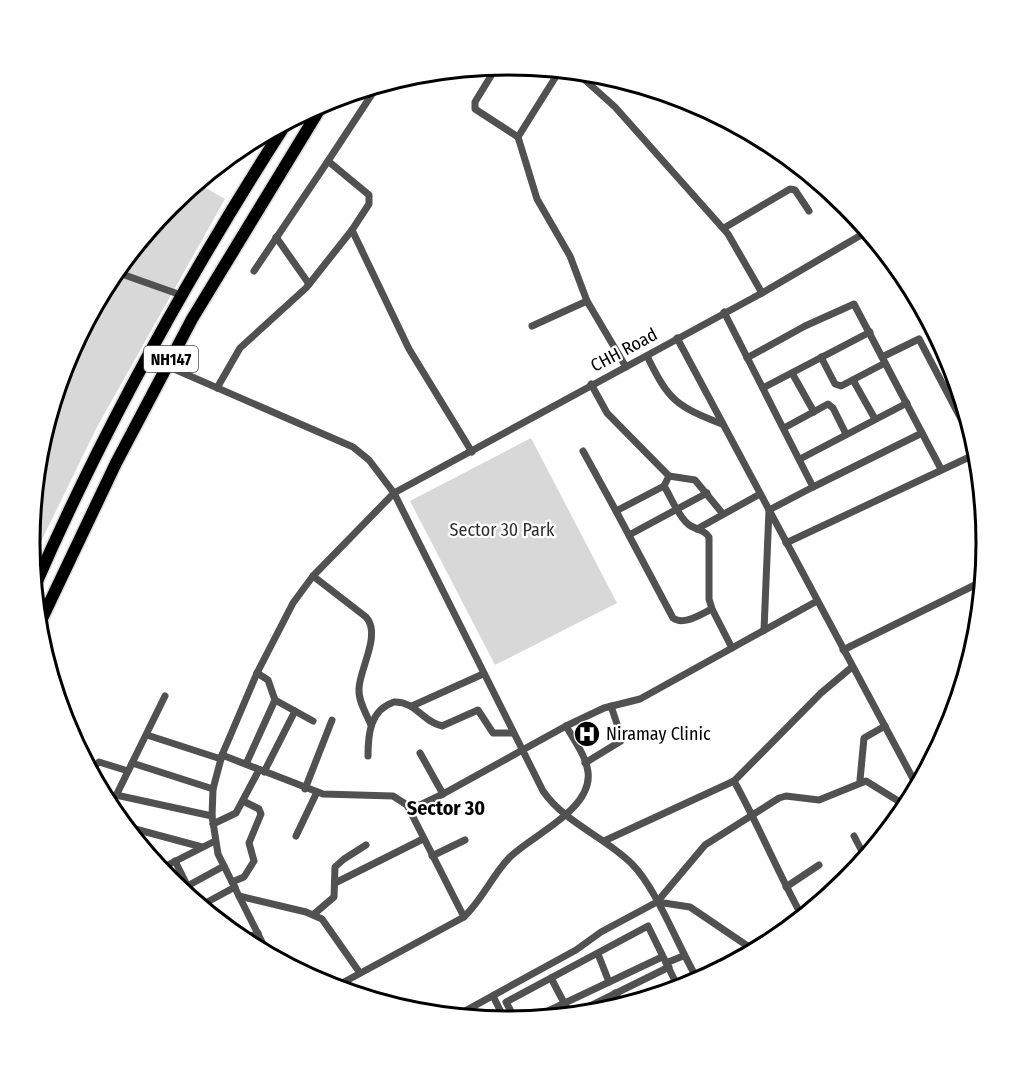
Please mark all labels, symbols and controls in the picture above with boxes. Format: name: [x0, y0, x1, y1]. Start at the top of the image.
street label: CHH Road: [587, 323, 661, 377]
road number: NH147: [144, 346, 198, 372]
park label: Sector 30 Park: [450, 519, 555, 541]
hospital icon: Niramay Clinic: [572, 719, 602, 749]
place label: Niramay Clinic: [606, 723, 711, 745]
district label: Sector 30: [407, 796, 485, 820]

